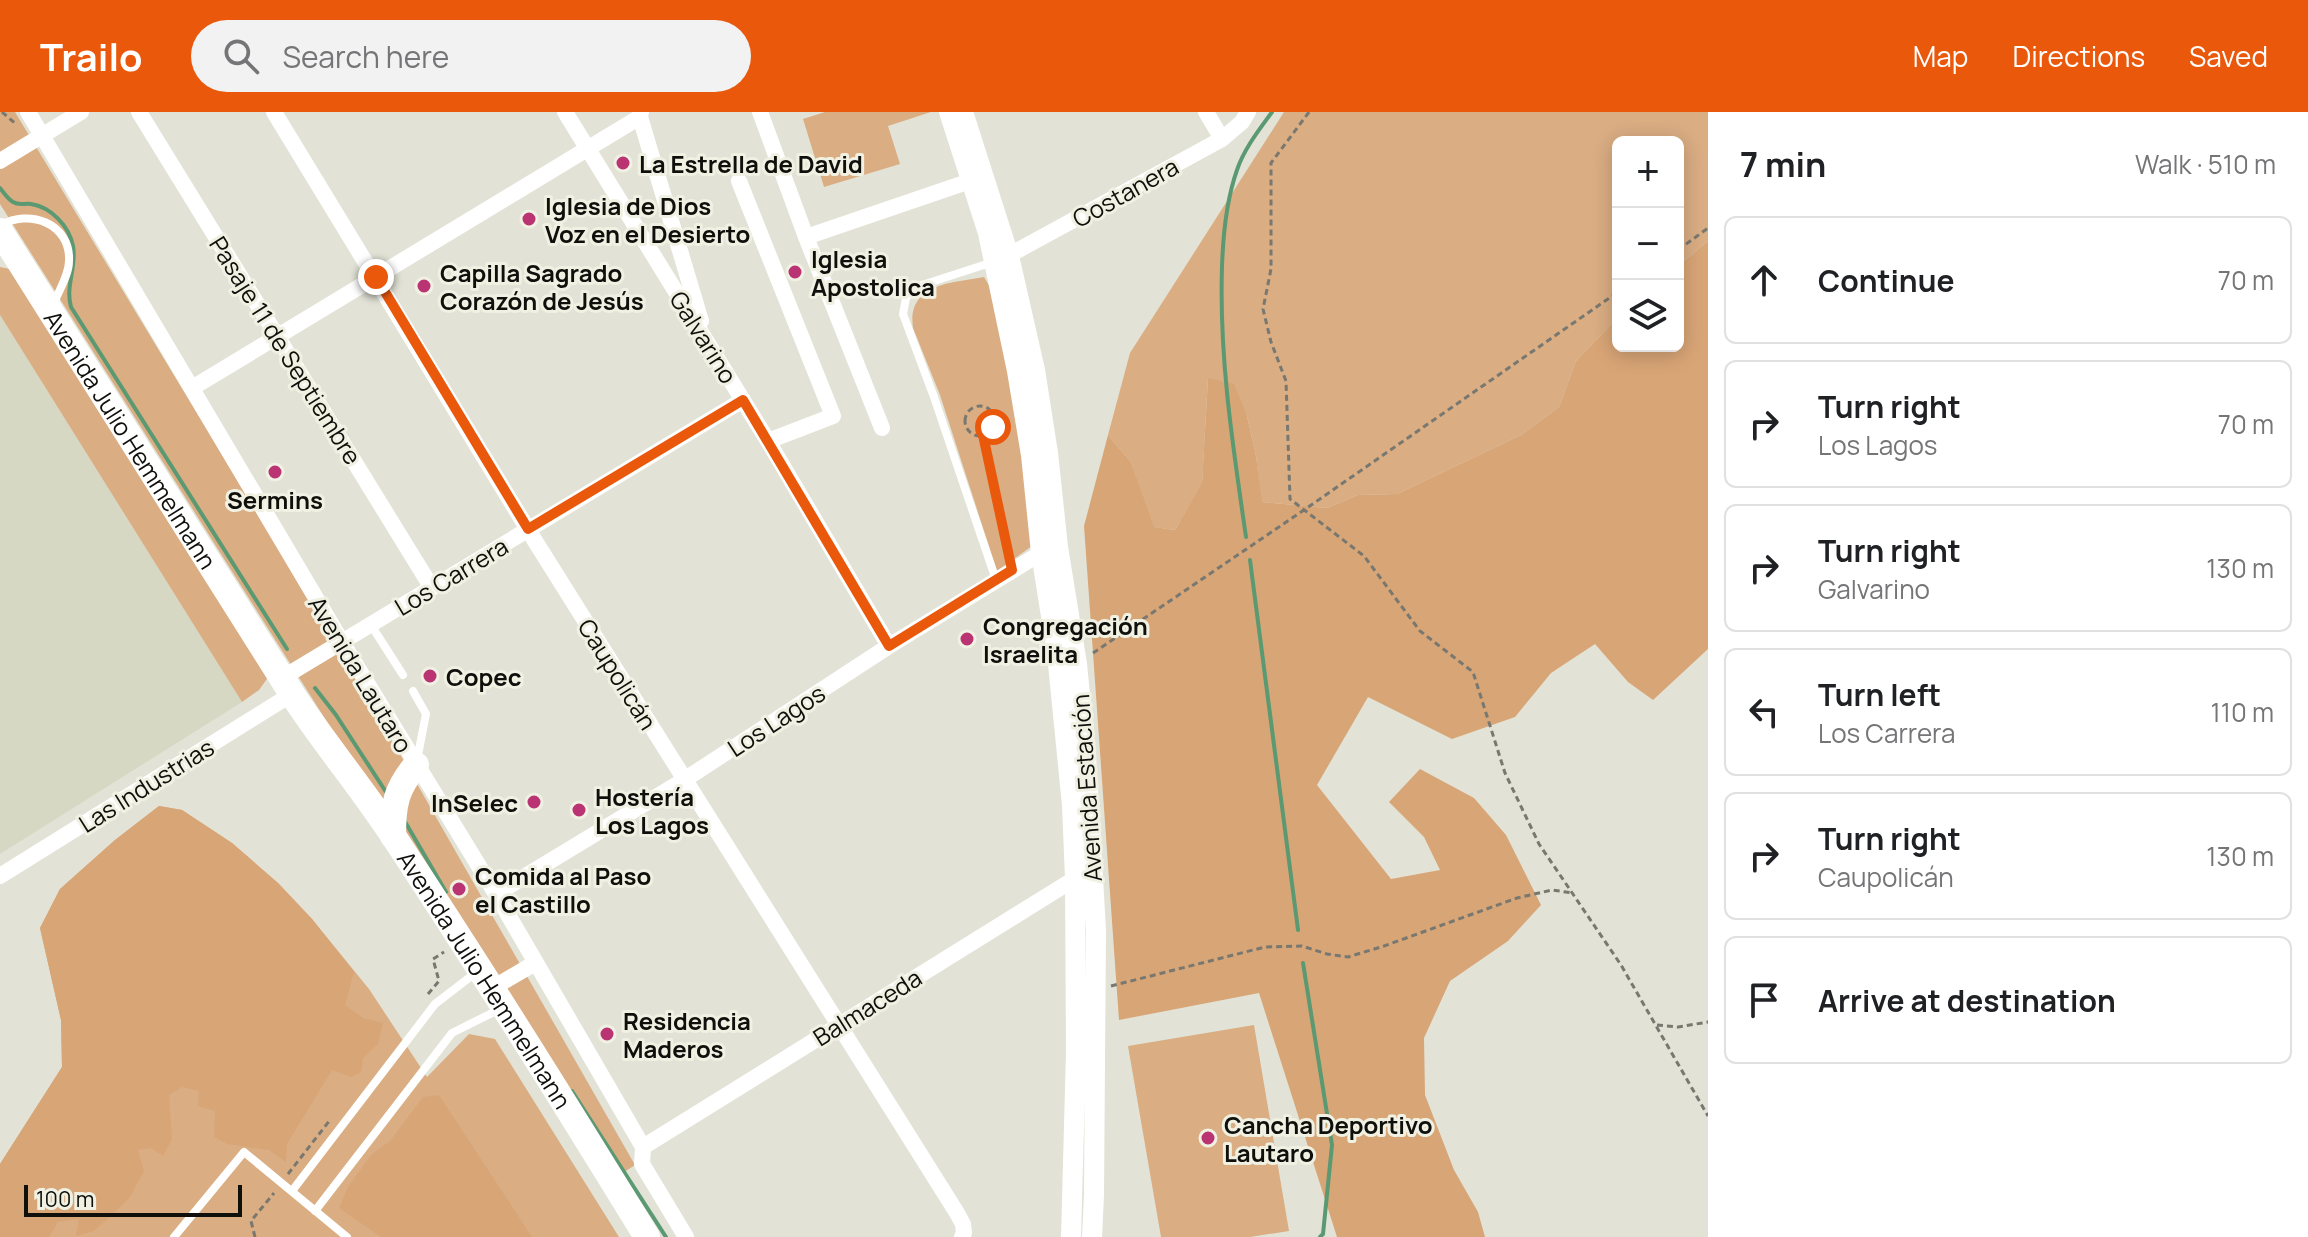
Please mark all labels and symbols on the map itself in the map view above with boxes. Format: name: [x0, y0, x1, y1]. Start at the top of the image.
place label: La Estrella de David: [639, 147, 863, 180]
street label: Costanera: [1066, 149, 1184, 235]
marker: La Estrella de David: [614, 154, 632, 172]
place label: Iglesia de Dios Voz en el Desierto: [545, 189, 750, 250]
marker: Iglesia de Dios Voz en el Desierto: [520, 210, 538, 228]
street label: Pasaje 11 de Septiembre: [202, 230, 370, 470]
place label: Iglesia Apostolica: [811, 242, 935, 303]
place label: Capilla Sagrado Corazón de Jesús: [440, 256, 644, 317]
route end: [358, 259, 394, 295]
marker: Iglesia Apostolica: [786, 263, 804, 281]
marker: Capilla Sagrado Corazón de Jesús: [415, 277, 433, 295]
street label: Galvarino: [663, 284, 745, 390]
street label: Avenida Julio Hemmelmann: [37, 303, 225, 575]
route start: [975, 409, 1011, 445]
marker: Sermins: [266, 463, 284, 481]
place label: Sermins: [227, 483, 323, 516]
street label: Los Carrera: [388, 529, 514, 623]
street label: Avenida Lautaro: [301, 590, 421, 758]
place label: Congregación Israelita: [983, 609, 1148, 670]
street label: Caupolicán: [571, 612, 665, 736]
marker: Congregación Israelita: [958, 630, 976, 648]
place label: Copec: [446, 660, 522, 693]
marker: Copec: [421, 667, 439, 685]
street label: Los Lagos: [721, 676, 831, 764]
street label: Avenida Estación: [1063, 693, 1109, 883]
street label: Las Industrias: [72, 730, 220, 840]
place label: Hostería Los Lagos: [595, 780, 709, 841]
place label: InSelec: [431, 786, 518, 819]
marker: InSelec: [525, 793, 543, 811]
marker: Hostería Los Lagos: [570, 801, 588, 819]
street label: Avenida Julio Hemmelmann: [391, 844, 580, 1114]
place label: Comida al Paso el Castillo: [475, 859, 651, 920]
marker: Comida al Paso el Castillo: [450, 880, 468, 898]
street label: Balmaceda: [807, 961, 927, 1053]
place label: Residencia Maderos: [623, 1004, 751, 1065]
marker: Residencia Maderos: [598, 1025, 616, 1043]
place label: Cancha Deportivo Lautaro: [1224, 1108, 1433, 1169]
marker: Cancha Deportivo Lautaro: [1199, 1129, 1217, 1147]
scale bar: [24, 1181, 242, 1217]

